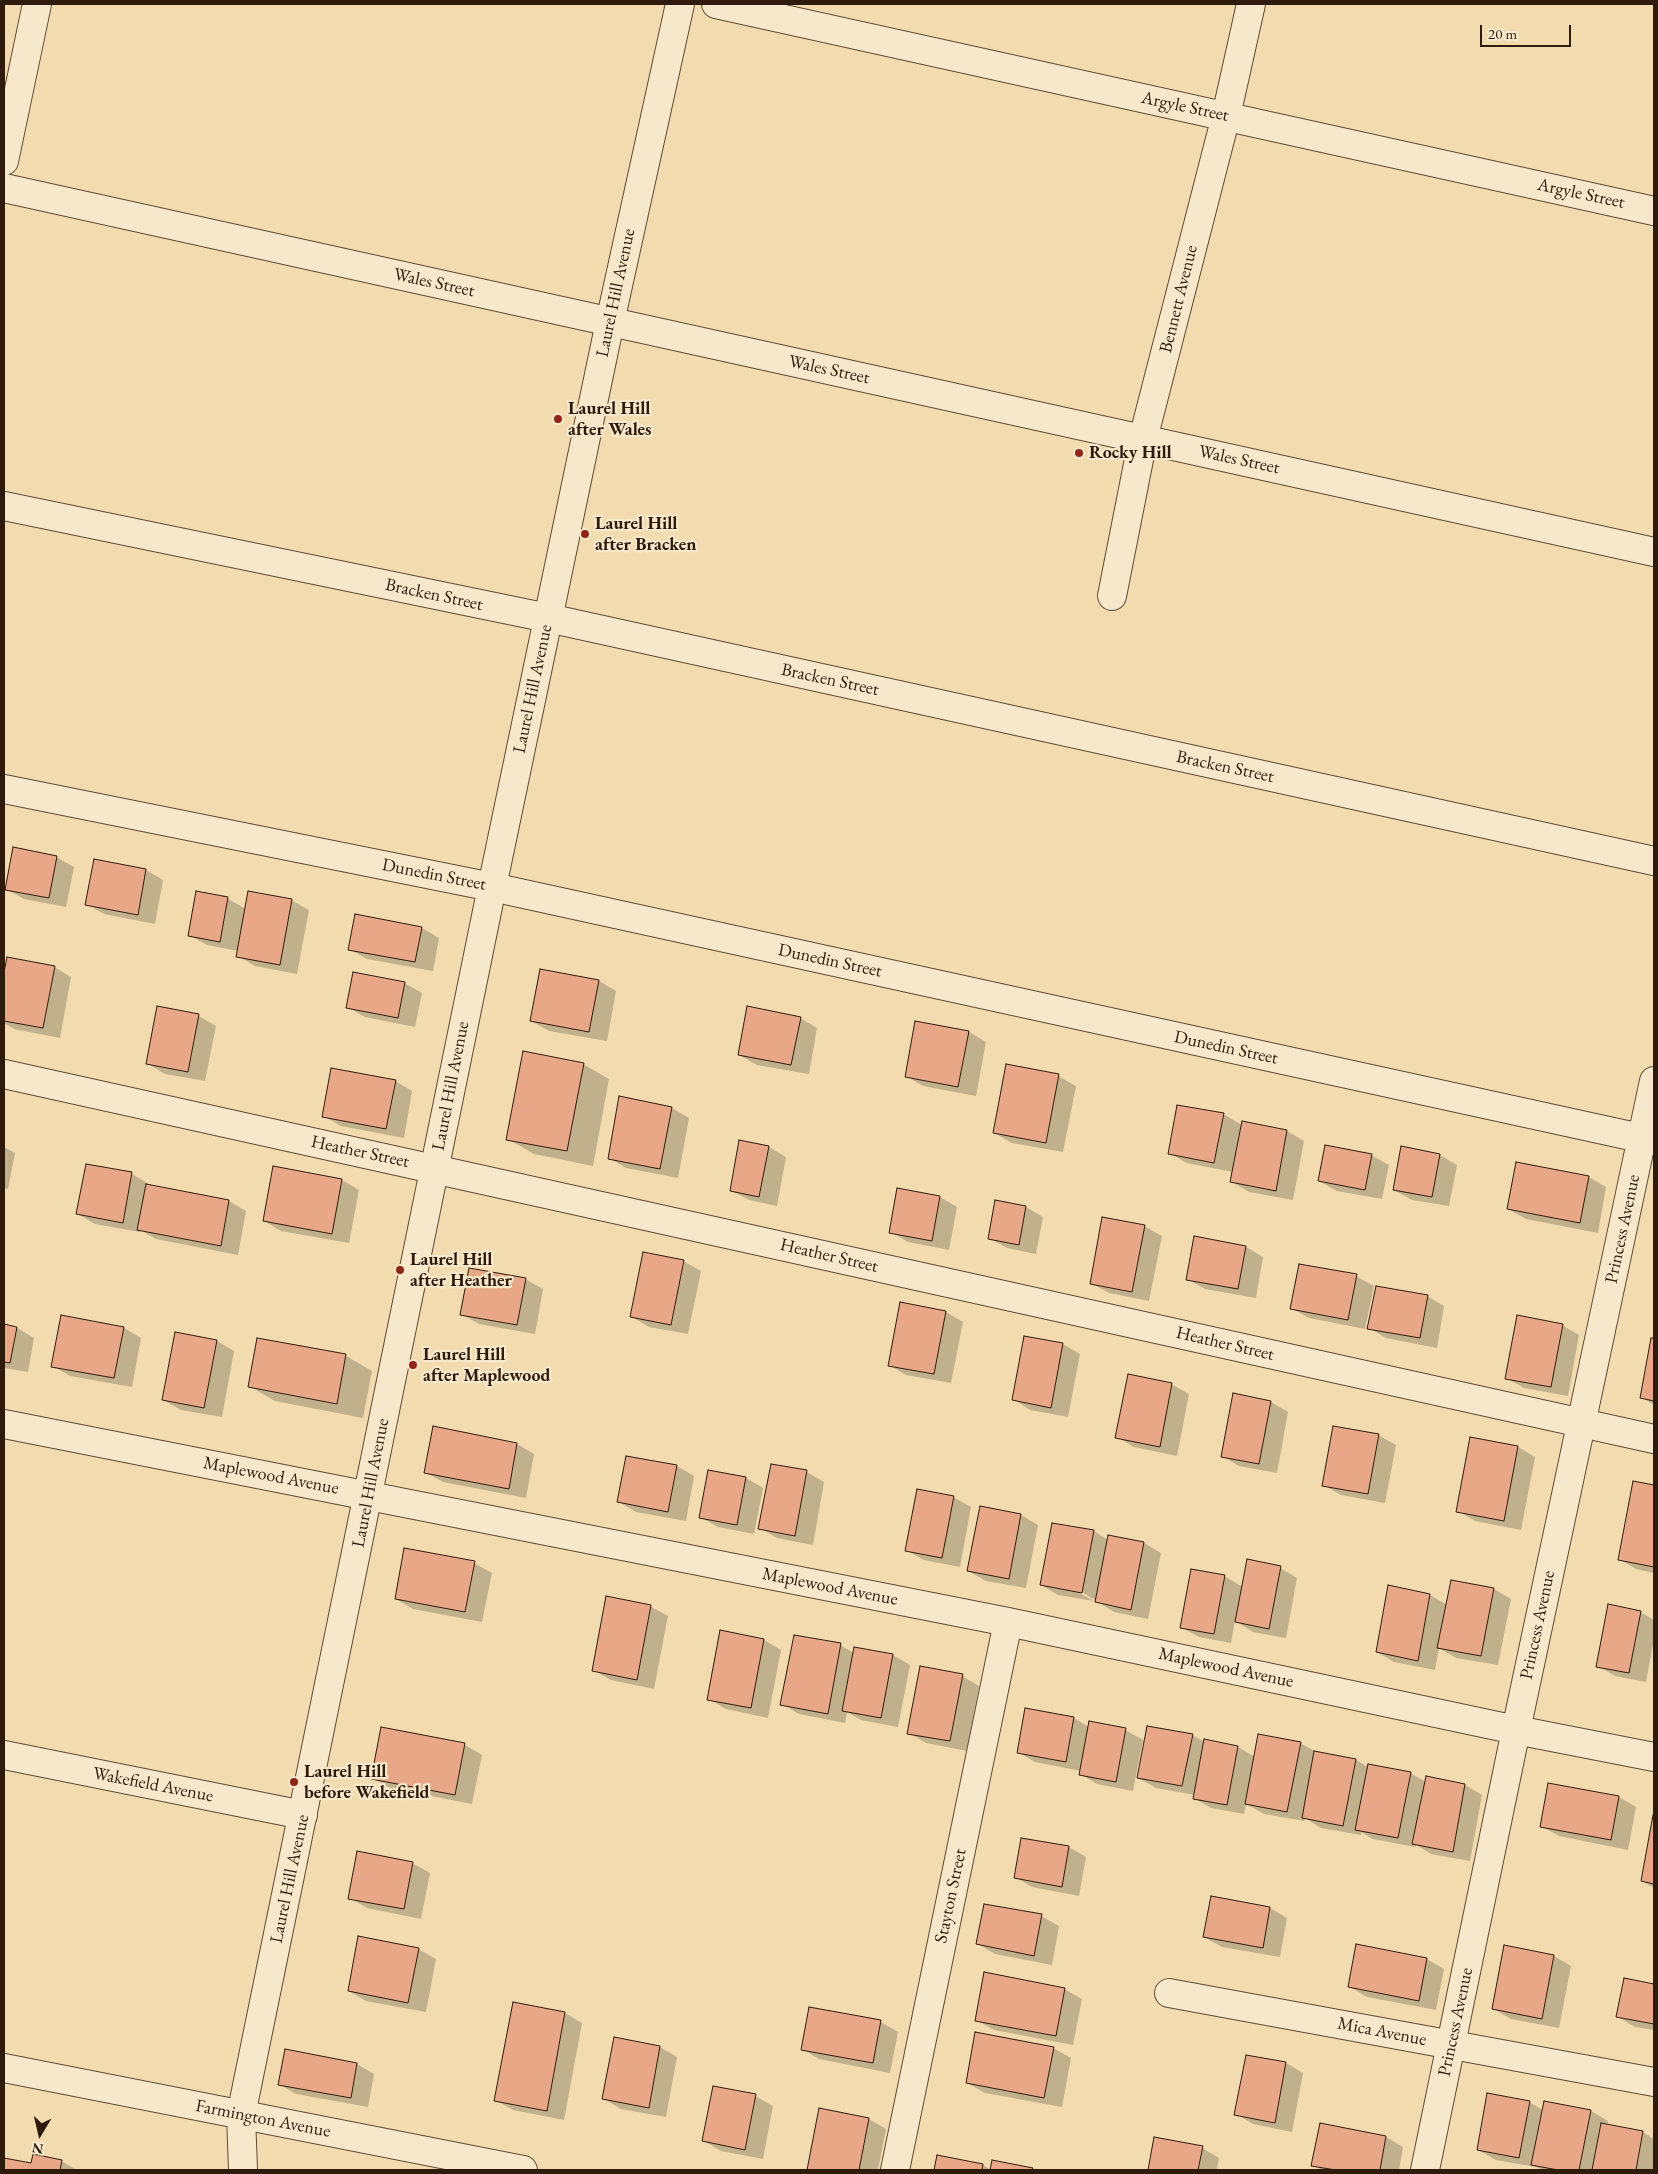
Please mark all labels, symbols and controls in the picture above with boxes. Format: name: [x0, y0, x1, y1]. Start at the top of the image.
scale bar: [1483, 15, 1574, 47]
text: 20 m: [1488, 24, 1517, 43]
street label: Argyle Street: [1139, 87, 1231, 127]
street label: Argyle Street: [1535, 174, 1627, 214]
street label: Laurel Hill Avenue: [592, 227, 640, 359]
street label: Bennett Avenue: [1155, 243, 1203, 355]
street label: Wales Street: [392, 264, 476, 302]
street label: Wales Street: [787, 351, 871, 389]
place label: Laurel Hill after Wales: [568, 398, 651, 440]
marker: Laurel Hill after Wales: [552, 413, 564, 425]
street label: Wales Street: [1197, 441, 1281, 479]
place label: Rocky Hill: [1089, 442, 1172, 464]
marker: Rocky Hill: [1073, 447, 1085, 459]
place label: Laurel Hill after Bracken: [595, 513, 696, 556]
marker: Laurel Hill after Bracken: [579, 528, 591, 540]
street label: Bracken Street: [383, 574, 485, 616]
street label: Laurel Hill Avenue: [509, 623, 557, 755]
street label: Bracken Street: [779, 659, 881, 701]
street label: Bracken Street: [1174, 746, 1276, 788]
street label: Dunedin Street: [380, 854, 488, 896]
street label: Dunedin Street: [776, 939, 884, 983]
street label: Laurel Hill Avenue: [428, 1020, 474, 1152]
street label: Dunedin Street: [1172, 1026, 1280, 1070]
street label: Heather Street: [309, 1131, 411, 1173]
street label: Princess Avenue: [1601, 1173, 1645, 1285]
street label: Heather Street: [778, 1234, 880, 1278]
place label: Laurel Hill after Heather: [410, 1249, 512, 1292]
marker: Laurel Hill after Heather: [394, 1264, 406, 1276]
street label: Heather Street: [1174, 1322, 1276, 1366]
place label: Laurel Hill after Maplewood: [423, 1344, 550, 1386]
marker: Laurel Hill after Maplewood: [407, 1359, 419, 1371]
street label: Laurel Hill Avenue: [348, 1417, 394, 1549]
street label: Maplewood Avenue: [201, 1452, 341, 1500]
street label: Maplewood Avenue: [760, 1563, 900, 1611]
street label: Princess Avenue: [1516, 1569, 1560, 1681]
street label: Maplewood Avenue: [1156, 1643, 1296, 1693]
place label: Laurel Hill before Wakefield: [304, 1761, 430, 1804]
street label: Wakefield Avenue: [91, 1763, 215, 1807]
marker: Laurel Hill before Wakefield: [288, 1776, 300, 1788]
street label: Laurel Hill Avenue: [266, 1813, 314, 1945]
street label: Stayton Street: [930, 1847, 972, 1945]
street label: Princess Avenue: [1434, 1966, 1478, 2078]
street label: Mica Avenue: [1336, 2013, 1428, 2051]
street label: Farmington Avenue: [194, 2095, 332, 2143]
north arrow: [15, 2109, 65, 2159]
text: N: [31, 2139, 45, 2159]

